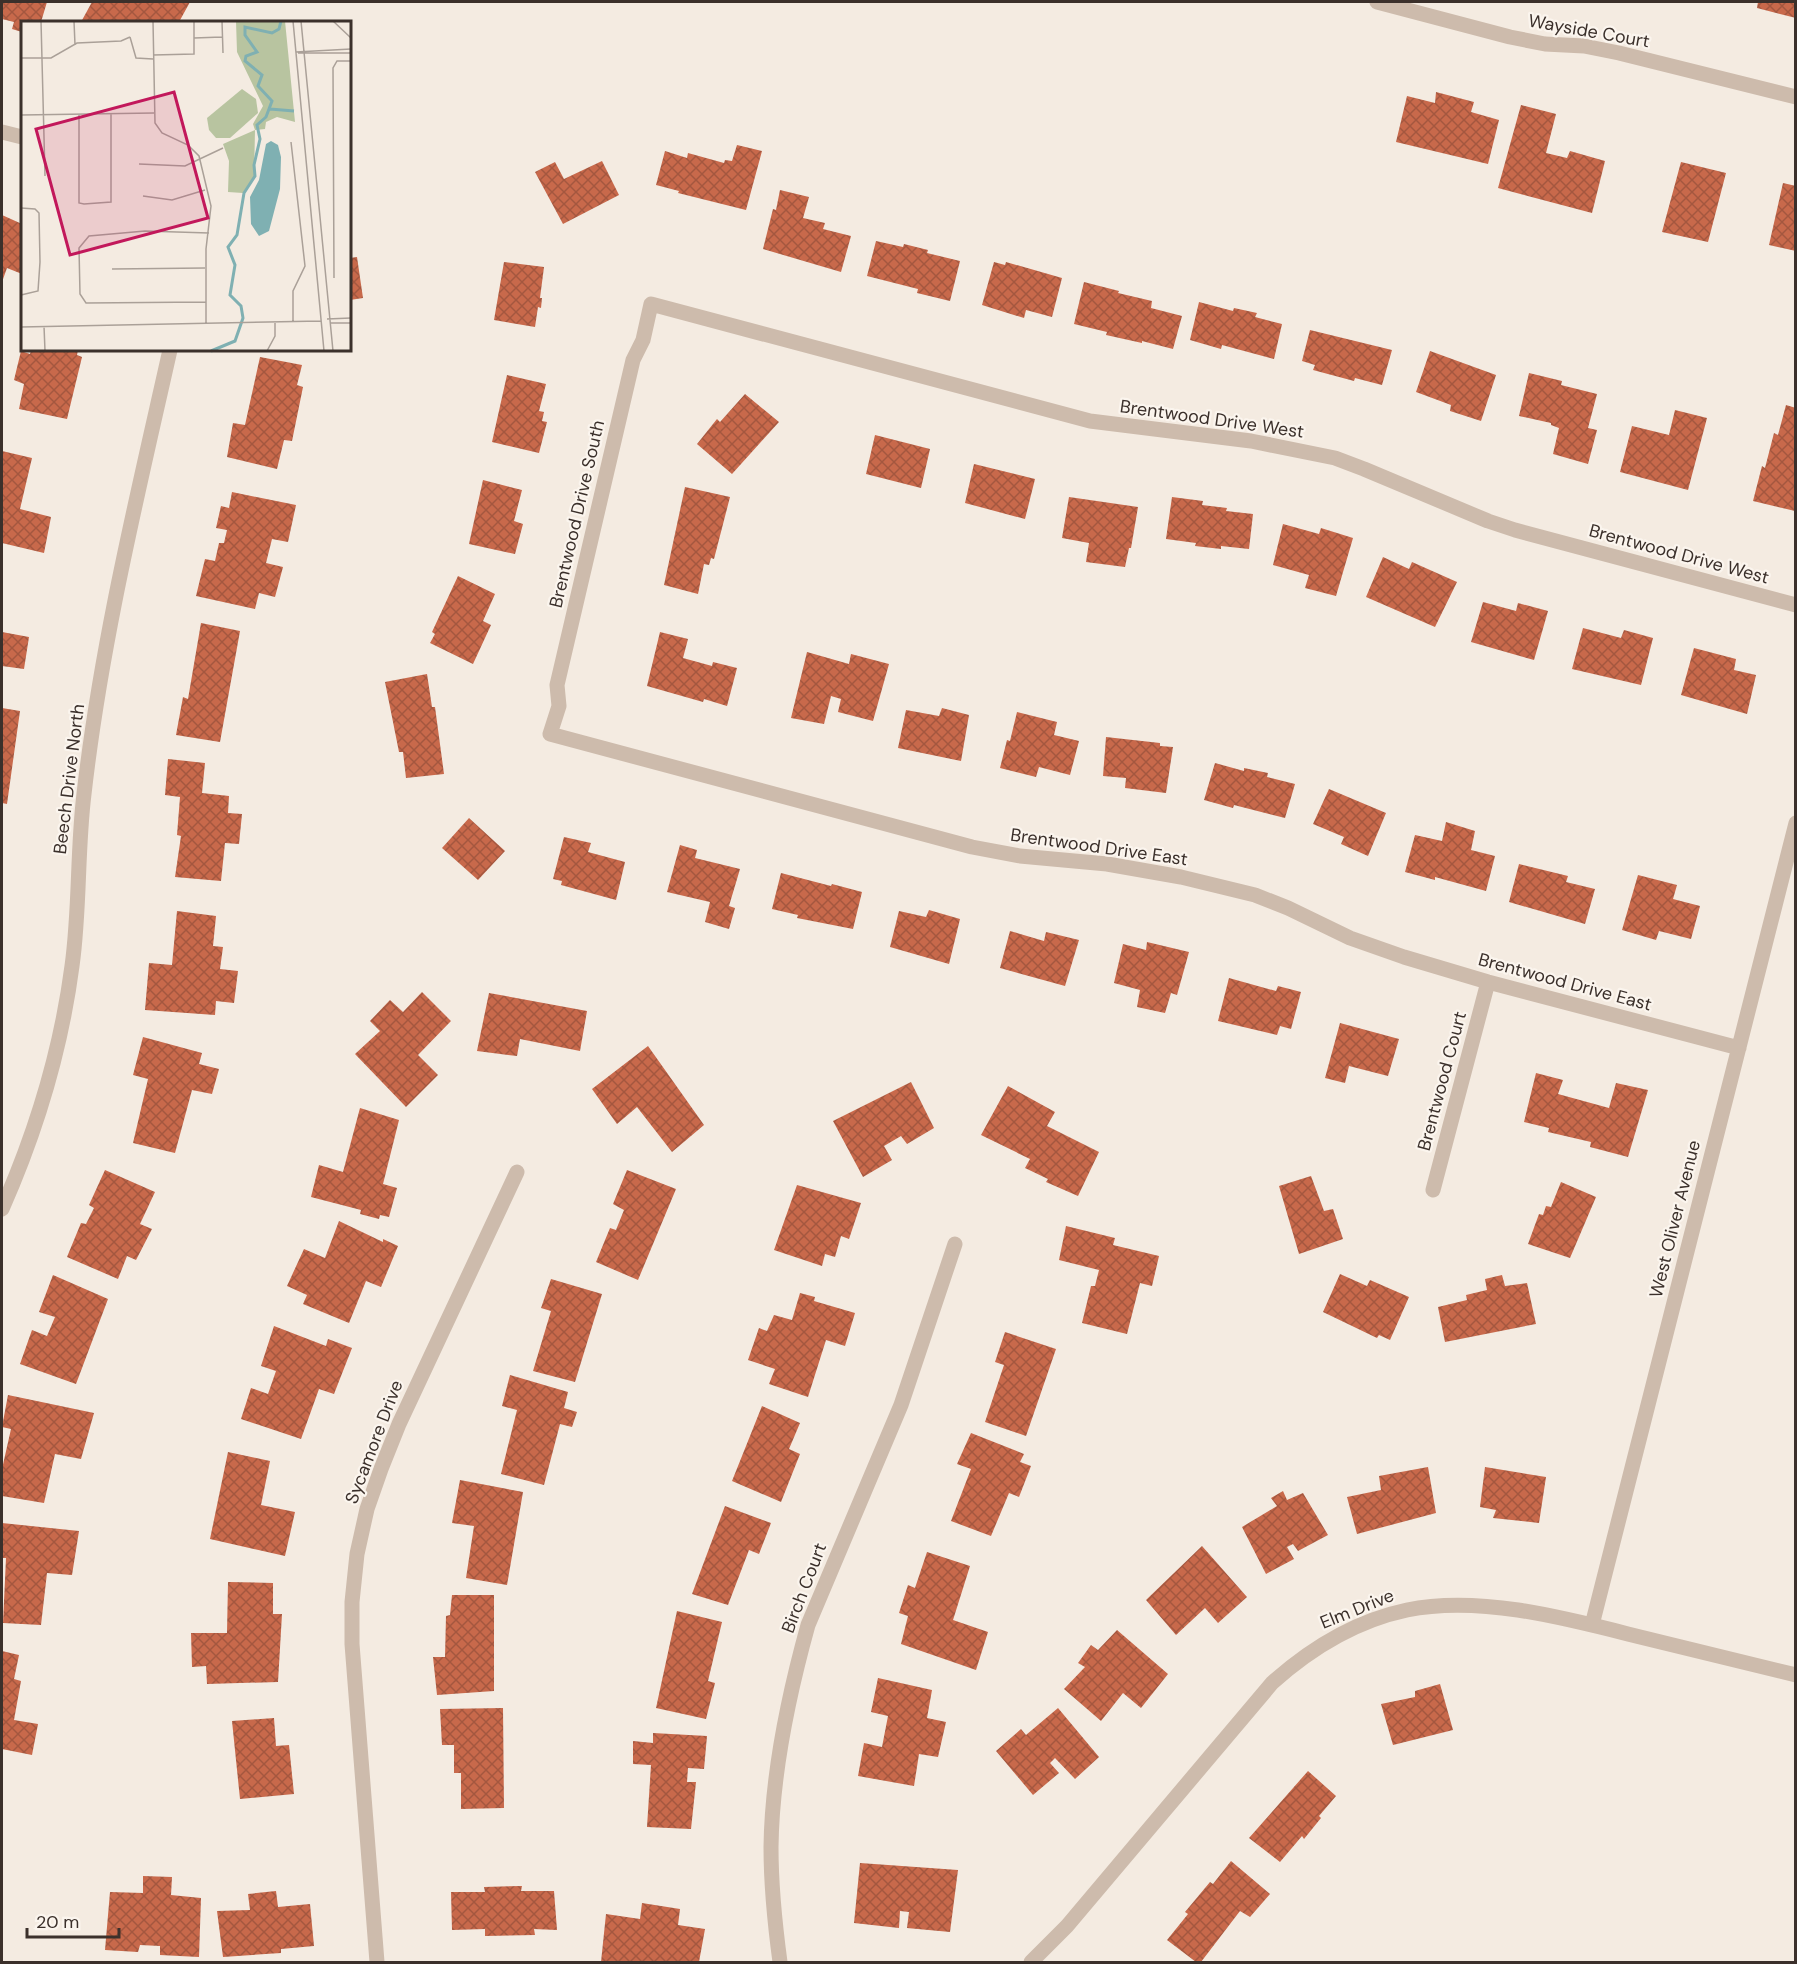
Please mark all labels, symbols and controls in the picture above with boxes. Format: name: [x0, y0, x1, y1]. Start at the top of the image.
street label: Wayside Court: [1526, 9, 1652, 53]
inset map: [21, 21, 351, 351]
street label: Brentwood Drive West: [1119, 394, 1305, 444]
street label: Brentwood Drive South: [544, 418, 610, 610]
street label: Brentwood Drive West: [1586, 518, 1772, 590]
street label: Beech Drive North: [48, 702, 90, 856]
street label: Brentwood Drive East: [1009, 823, 1189, 871]
street label: Brentwood Drive East: [1476, 947, 1654, 1017]
street label: Brentwood Court: [1412, 1009, 1472, 1153]
street label: West Oliver Avenue: [1644, 1138, 1706, 1300]
street label: Sycamore Drive: [339, 1377, 409, 1507]
street label: Birch Court: [776, 1540, 832, 1636]
street label: Elm Drive: [1317, 1583, 1397, 1635]
scale bar: [27, 1901, 118, 1939]
text: 20 m: [36, 1910, 79, 1934]

